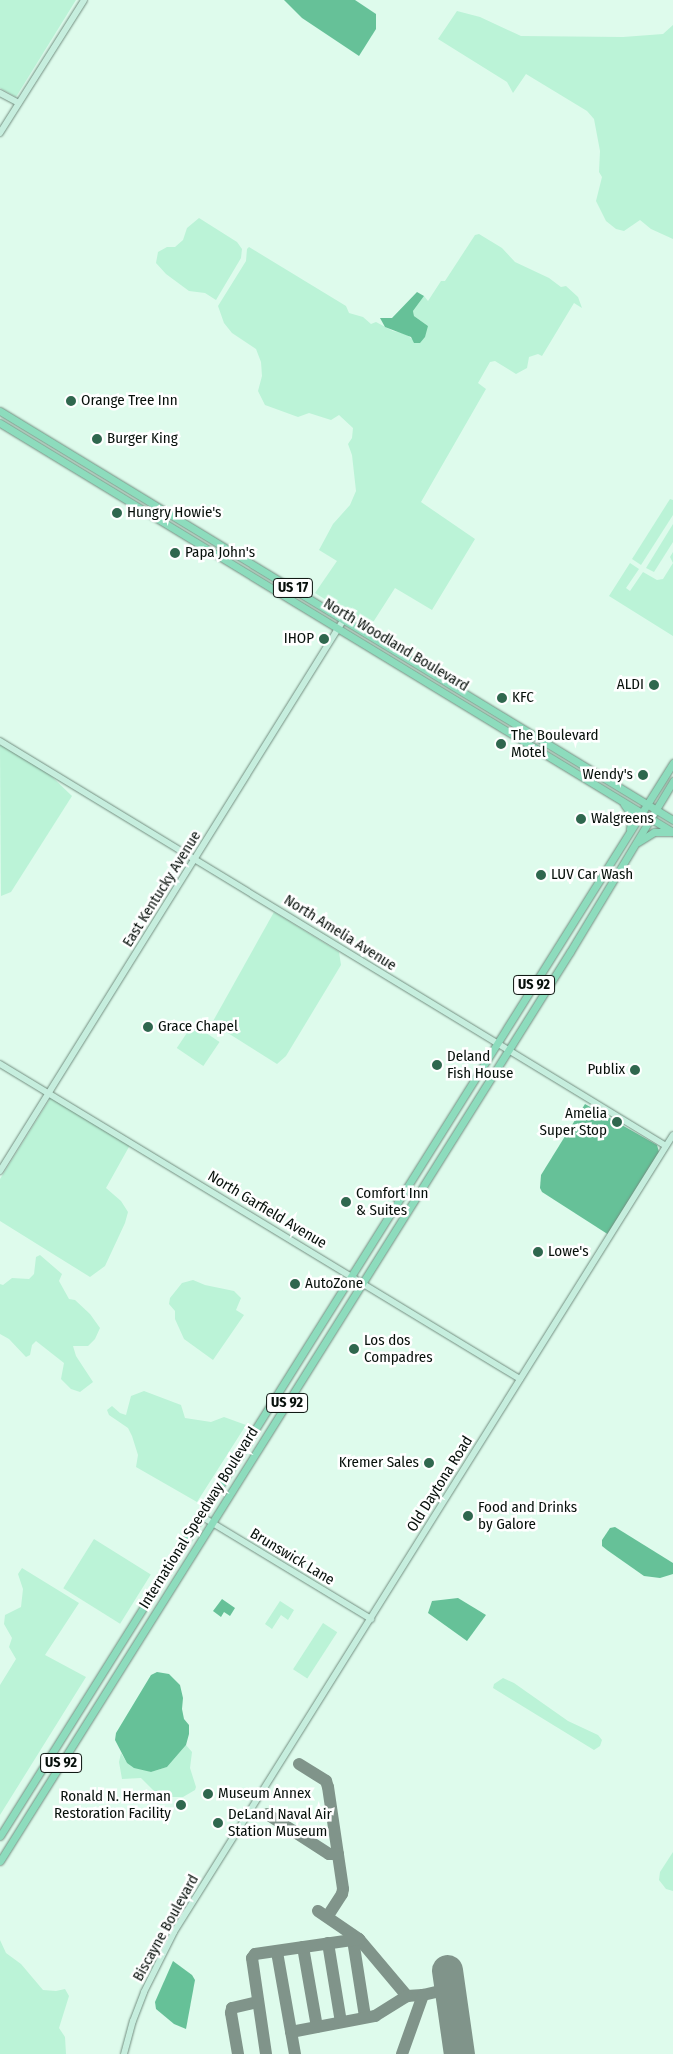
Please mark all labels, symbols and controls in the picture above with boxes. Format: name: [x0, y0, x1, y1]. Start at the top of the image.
place label: Orange Tree Inn: [81, 392, 178, 410]
marker: Orange Tree Inn: [65, 395, 77, 407]
place label: Burger King: [107, 430, 178, 448]
marker: Burger King: [91, 433, 103, 445]
place label: Hungry Howie's: [127, 504, 221, 522]
marker: Hungry Howie's: [111, 507, 123, 519]
place label: Papa John's: [185, 544, 255, 562]
marker: Papa John's: [169, 547, 181, 559]
road number: US 17: [272, 576, 314, 600]
street label: North Woodland Boulevard: [320, 595, 472, 695]
place label: IHOP: [284, 630, 314, 648]
marker: IHOP: [318, 633, 330, 645]
place label: ALDI: [617, 676, 644, 694]
marker: ALDI: [648, 679, 660, 691]
place label: KFC: [512, 689, 534, 707]
marker: KFC: [496, 692, 508, 704]
place label: The Boulevard Motel: [511, 726, 599, 761]
marker: The Boulevard Motel: [495, 738, 507, 750]
place label: Wendy's: [583, 766, 633, 784]
marker: Wendy's: [637, 769, 649, 781]
place label: Walgreens: [591, 810, 654, 828]
marker: Walgreens: [575, 813, 587, 825]
street label: East Kentucky Avenue: [119, 828, 205, 950]
place label: LUV Car Wash: [551, 866, 633, 884]
marker: LUV Car Wash: [535, 869, 547, 881]
street label: North Amelia Avenue: [280, 891, 400, 975]
road number: US 92: [513, 974, 555, 996]
place label: Grace Chapel: [158, 1018, 238, 1036]
marker: Grace Chapel: [142, 1021, 154, 1033]
place label: Deland Fish House: [447, 1047, 513, 1082]
marker: Deland Fish House: [431, 1059, 443, 1071]
place label: Publix: [587, 1061, 625, 1079]
marker: Publix: [629, 1064, 641, 1076]
place label: Amelia Super Stop: [540, 1104, 607, 1139]
marker: Amelia Super Stop: [611, 1116, 623, 1128]
street label: North Garfield Avenue: [204, 1167, 330, 1253]
place label: Comfort Inn & Suites: [356, 1184, 428, 1219]
marker: Comfort Inn & Suites: [340, 1196, 352, 1208]
place label: Lowe's: [548, 1243, 589, 1261]
marker: Lowe's: [532, 1246, 544, 1258]
place label: AutoZone: [305, 1275, 363, 1293]
marker: AutoZone: [289, 1278, 301, 1290]
place label: Los dos Compadres: [364, 1331, 433, 1366]
marker: Los dos Compadres: [348, 1343, 360, 1355]
road number: US 92: [266, 1392, 308, 1415]
street label: International Speedway Boulevard: [136, 1424, 262, 1612]
street label: Old Daytona Road: [403, 1433, 477, 1535]
place label: Kremer Sales: [339, 1454, 419, 1472]
marker: Kremer Sales: [423, 1457, 435, 1469]
place label: Food and Drinks by Galore: [478, 1498, 577, 1533]
marker: Food and Drinks by Galore: [462, 1510, 474, 1522]
street label: Brunswick Lane: [247, 1525, 337, 1589]
road number: US 92: [40, 1752, 82, 1775]
place label: Museum Annex: [218, 1785, 311, 1803]
place label: Ronald N. Herman Restoration Facility: [54, 1787, 171, 1822]
marker: Museum Annex: [202, 1788, 214, 1800]
marker: Ronald N. Herman Restoration Facility: [175, 1799, 187, 1811]
place label: DeLand Naval Air Station Museum: [228, 1805, 332, 1840]
marker: DeLand Naval Air Station Museum: [212, 1817, 224, 1829]
street label: Biscayne Boulevard: [129, 1872, 203, 1984]

